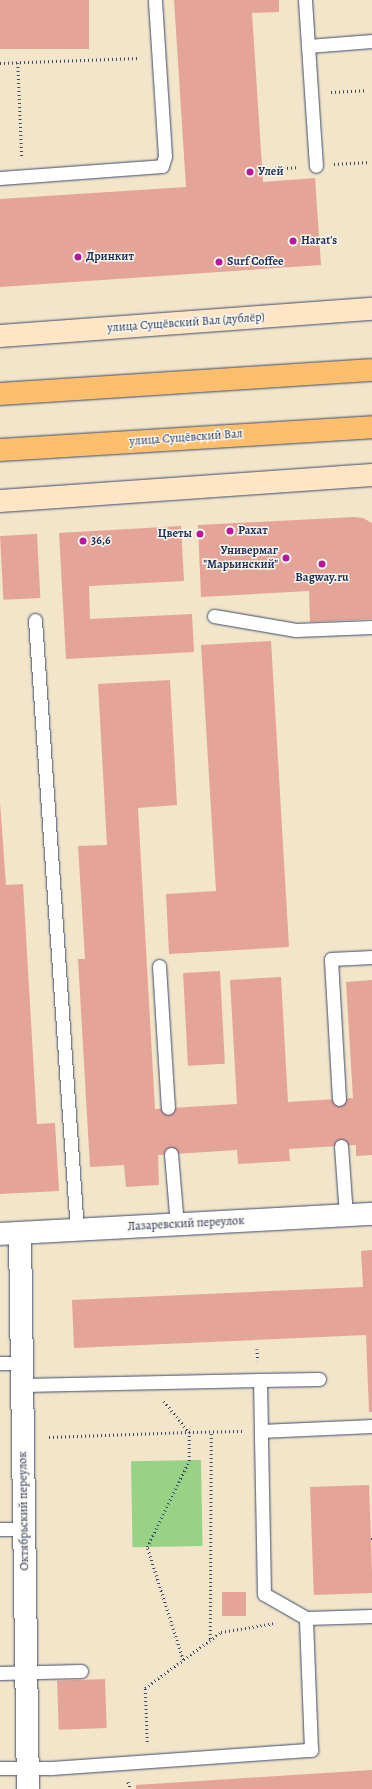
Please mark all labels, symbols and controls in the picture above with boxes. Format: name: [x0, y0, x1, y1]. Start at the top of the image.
place label: Улей: [258, 165, 284, 179]
marker: Улей: [245, 167, 255, 177]
place label: Harat's: [301, 234, 337, 248]
marker: Harat's: [288, 236, 298, 246]
place label: Дринкит: [86, 250, 134, 264]
marker: Дринкит: [73, 252, 83, 262]
place label: Surf Coffee: [227, 255, 283, 269]
marker: Surf Coffee: [214, 257, 224, 267]
street label: улица Сущёвский Вал (дублёр): [107, 310, 265, 336]
street label: улица Сущёвский Вал: [129, 427, 243, 449]
place label: Рахат: [238, 524, 268, 538]
marker: Рахат: [225, 526, 235, 536]
place label: Цветы: [158, 527, 192, 541]
marker: Цветы: [195, 529, 205, 539]
place label: 36,6: [91, 534, 111, 548]
marker: 36,6: [78, 536, 88, 546]
place label: Универмаг "Марьинский": [203, 544, 278, 572]
marker: Универмаг "Марьинский": [281, 553, 291, 563]
marker: Bagway.ru: [317, 559, 327, 569]
place label: Bagway.ru: [295, 571, 349, 585]
street label: Лазаревский переулок: [127, 1214, 245, 1234]
street label: Октябрьский переулок: [16, 1451, 32, 1571]

